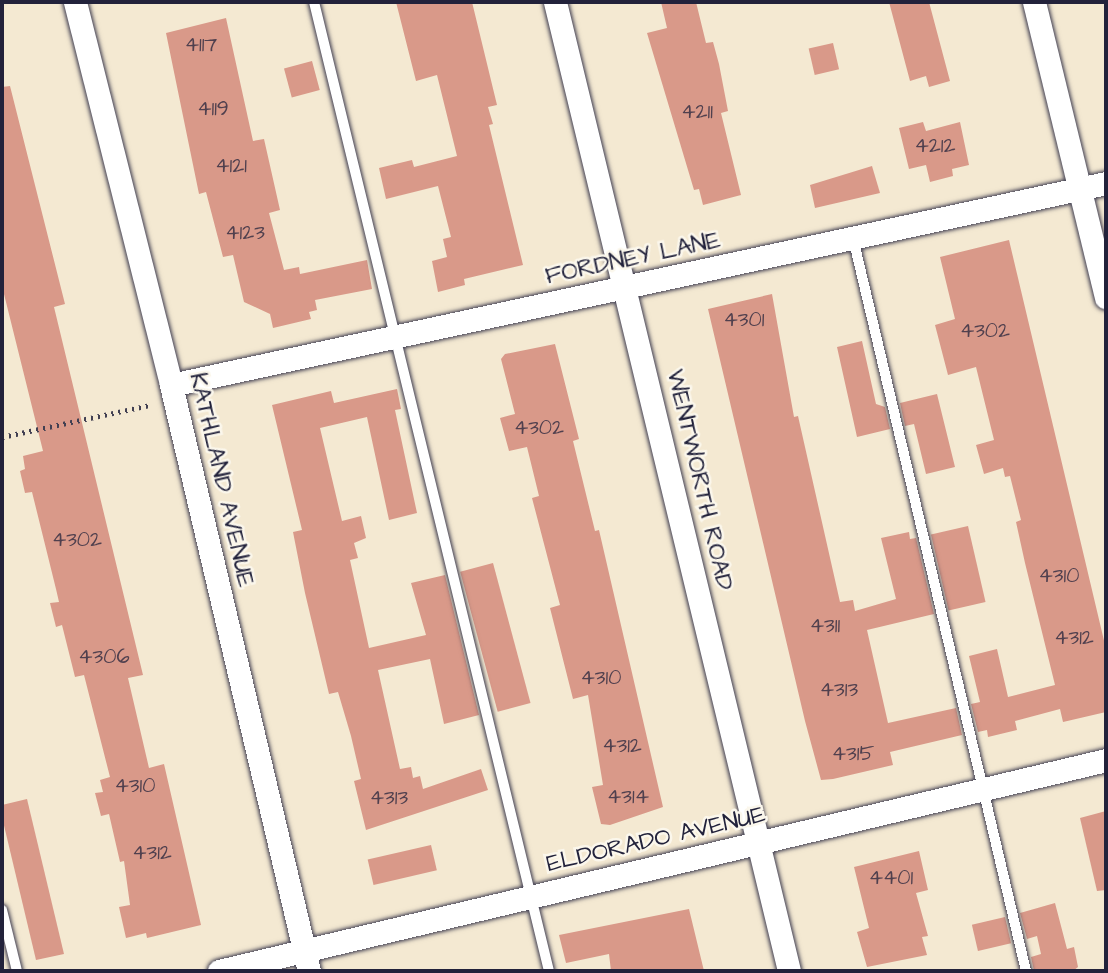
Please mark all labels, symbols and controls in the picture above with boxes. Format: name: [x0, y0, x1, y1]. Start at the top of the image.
house number: 4117: [185, 32, 217, 58]
house number: 4119: [197, 96, 229, 122]
house number: 4211: [681, 99, 713, 125]
house number: 4212: [914, 133, 956, 159]
house number: 4121: [215, 153, 247, 179]
house number: 4123: [225, 220, 265, 246]
street label: FORDNEY LANE: [543, 226, 723, 292]
house number: 4301: [724, 307, 764, 333]
house number: 4302: [960, 318, 1010, 344]
street label: WENTWORTH ROAD: [660, 367, 738, 593]
street label: KATHLAND AVENUE: [182, 370, 260, 590]
house number: 4302: [514, 415, 564, 441]
house number: 4302: [52, 527, 102, 553]
house number: 4310: [1039, 563, 1079, 589]
house number: 4311: [810, 613, 840, 639]
house number: 4312: [1054, 625, 1094, 651]
house number: 4306: [78, 644, 130, 670]
house number: 4310: [581, 665, 621, 691]
house number: 4313: [820, 677, 858, 703]
house number: 4312: [602, 733, 642, 759]
house number: 4315: [832, 741, 874, 767]
house number: 4310: [115, 773, 155, 799]
house number: 4314: [607, 784, 649, 810]
house number: 4313: [370, 785, 408, 811]
street label: ELDORADO AVENUE: [544, 801, 768, 879]
house number: 4312: [132, 840, 172, 866]
house number: 4401: [869, 865, 913, 891]

